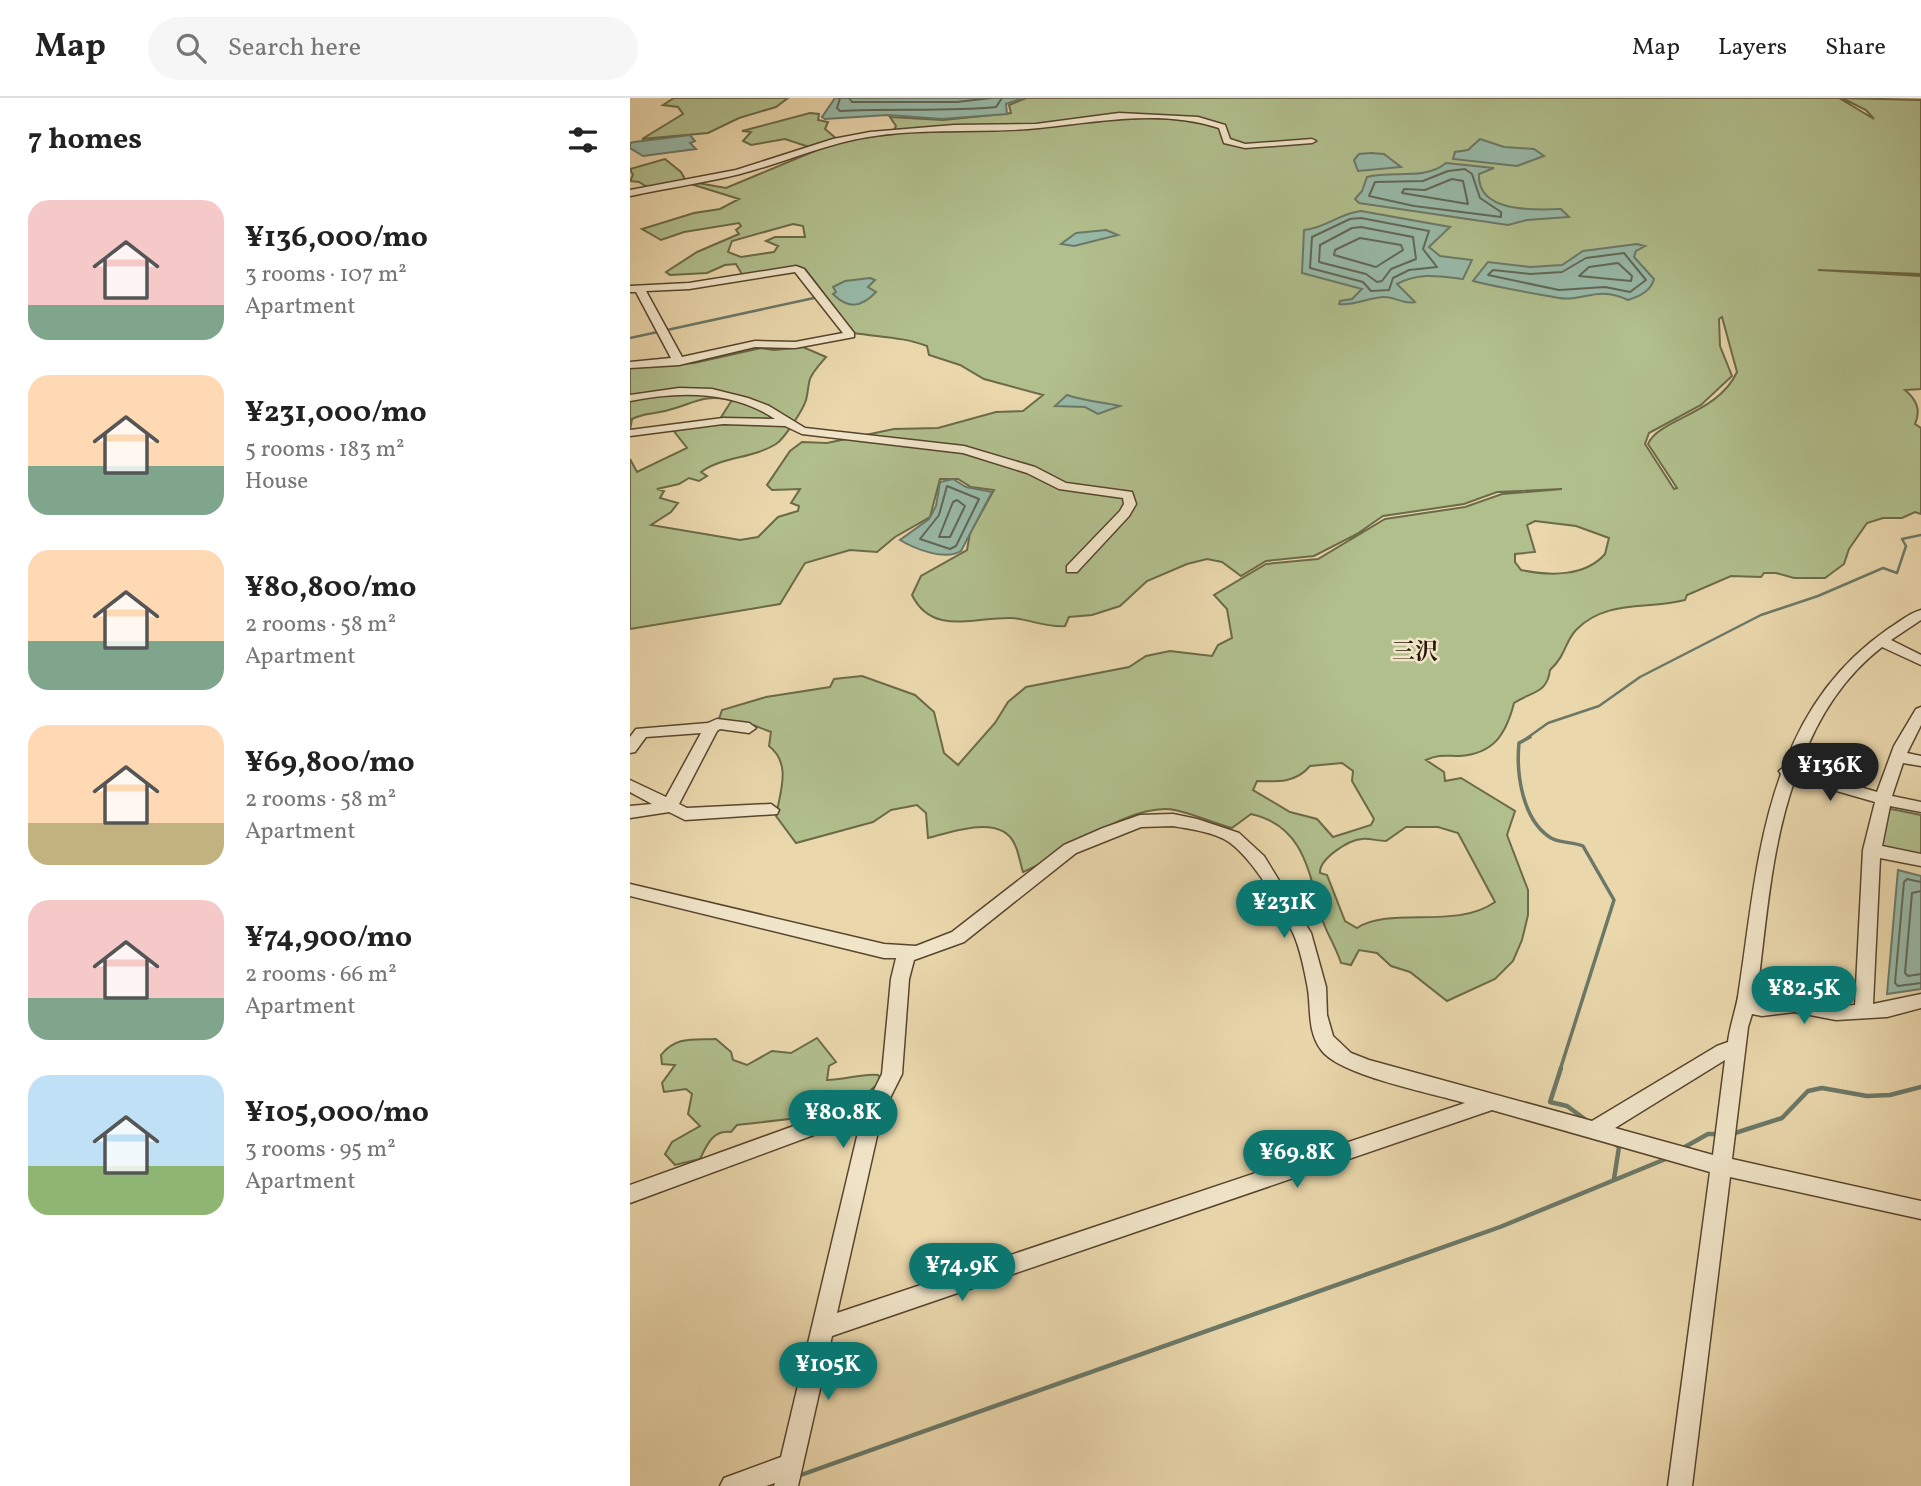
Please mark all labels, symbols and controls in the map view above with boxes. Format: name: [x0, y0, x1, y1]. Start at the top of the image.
search box: [148, 17, 638, 80]
text: Map: [35, 25, 106, 71]
icon: search: [172, 29, 210, 67]
text: Search here: [228, 30, 361, 66]
text: Map: [1632, 31, 1680, 65]
text: Layers: [1718, 31, 1787, 65]
text: Share: [1825, 31, 1886, 65]
text: 7 homes: [28, 119, 142, 161]
icon: filters: [564, 121, 602, 159]
text: ¥136,000/mo: [245, 217, 428, 259]
icon: home: [84, 228, 168, 312]
text: 3 rooms · 107 m²: [245, 259, 407, 291]
text: Apartment: [245, 291, 356, 323]
text: ¥231,000/mo: [245, 392, 427, 434]
icon: home: [84, 403, 168, 487]
text: 5 rooms · 183 m²: [245, 434, 405, 466]
text: House: [245, 466, 308, 498]
text: ¥80,800/mo: [245, 567, 416, 609]
icon: home: [84, 578, 168, 662]
text: 2 rooms · 58 m²: [245, 609, 396, 641]
district label: 三沢: [1392, 637, 1438, 669]
text: Apartment: [245, 641, 356, 673]
text: ¥69,800/mo: [245, 742, 415, 784]
pin: ¥136K: [1781, 744, 1879, 803]
text: ¥136K: [1798, 750, 1862, 782]
icon: home: [84, 753, 168, 837]
text: 2 rooms · 58 m²: [245, 784, 396, 816]
text: Apartment: [245, 816, 356, 848]
pin: ¥231K: [1235, 880, 1333, 940]
text: ¥231K: [1252, 887, 1316, 919]
text: ¥74,900/mo: [245, 917, 412, 959]
icon: home: [84, 928, 168, 1012]
text: 2 rooms · 66 m²: [245, 959, 397, 991]
pin: ¥82.5K: [1747, 967, 1861, 1026]
text: ¥82.5K: [1768, 973, 1840, 1005]
text: Apartment: [245, 991, 356, 1023]
pin: ¥80.8K: [786, 1090, 900, 1150]
text: ¥105,000/mo: [245, 1092, 429, 1134]
text: ¥80.8K: [805, 1097, 881, 1129]
icon: home: [84, 1103, 168, 1187]
pin: ¥69.8K: [1240, 1130, 1354, 1190]
text: 3 rooms · 95 m²: [245, 1134, 396, 1166]
text: ¥69.8K: [1259, 1137, 1335, 1169]
text: Apartment: [245, 1166, 356, 1198]
pin: ¥74.9K: [905, 1244, 1019, 1303]
text: ¥74.9K: [925, 1250, 999, 1282]
pin: ¥105K: [779, 1342, 877, 1402]
text: ¥105K: [795, 1349, 861, 1381]

